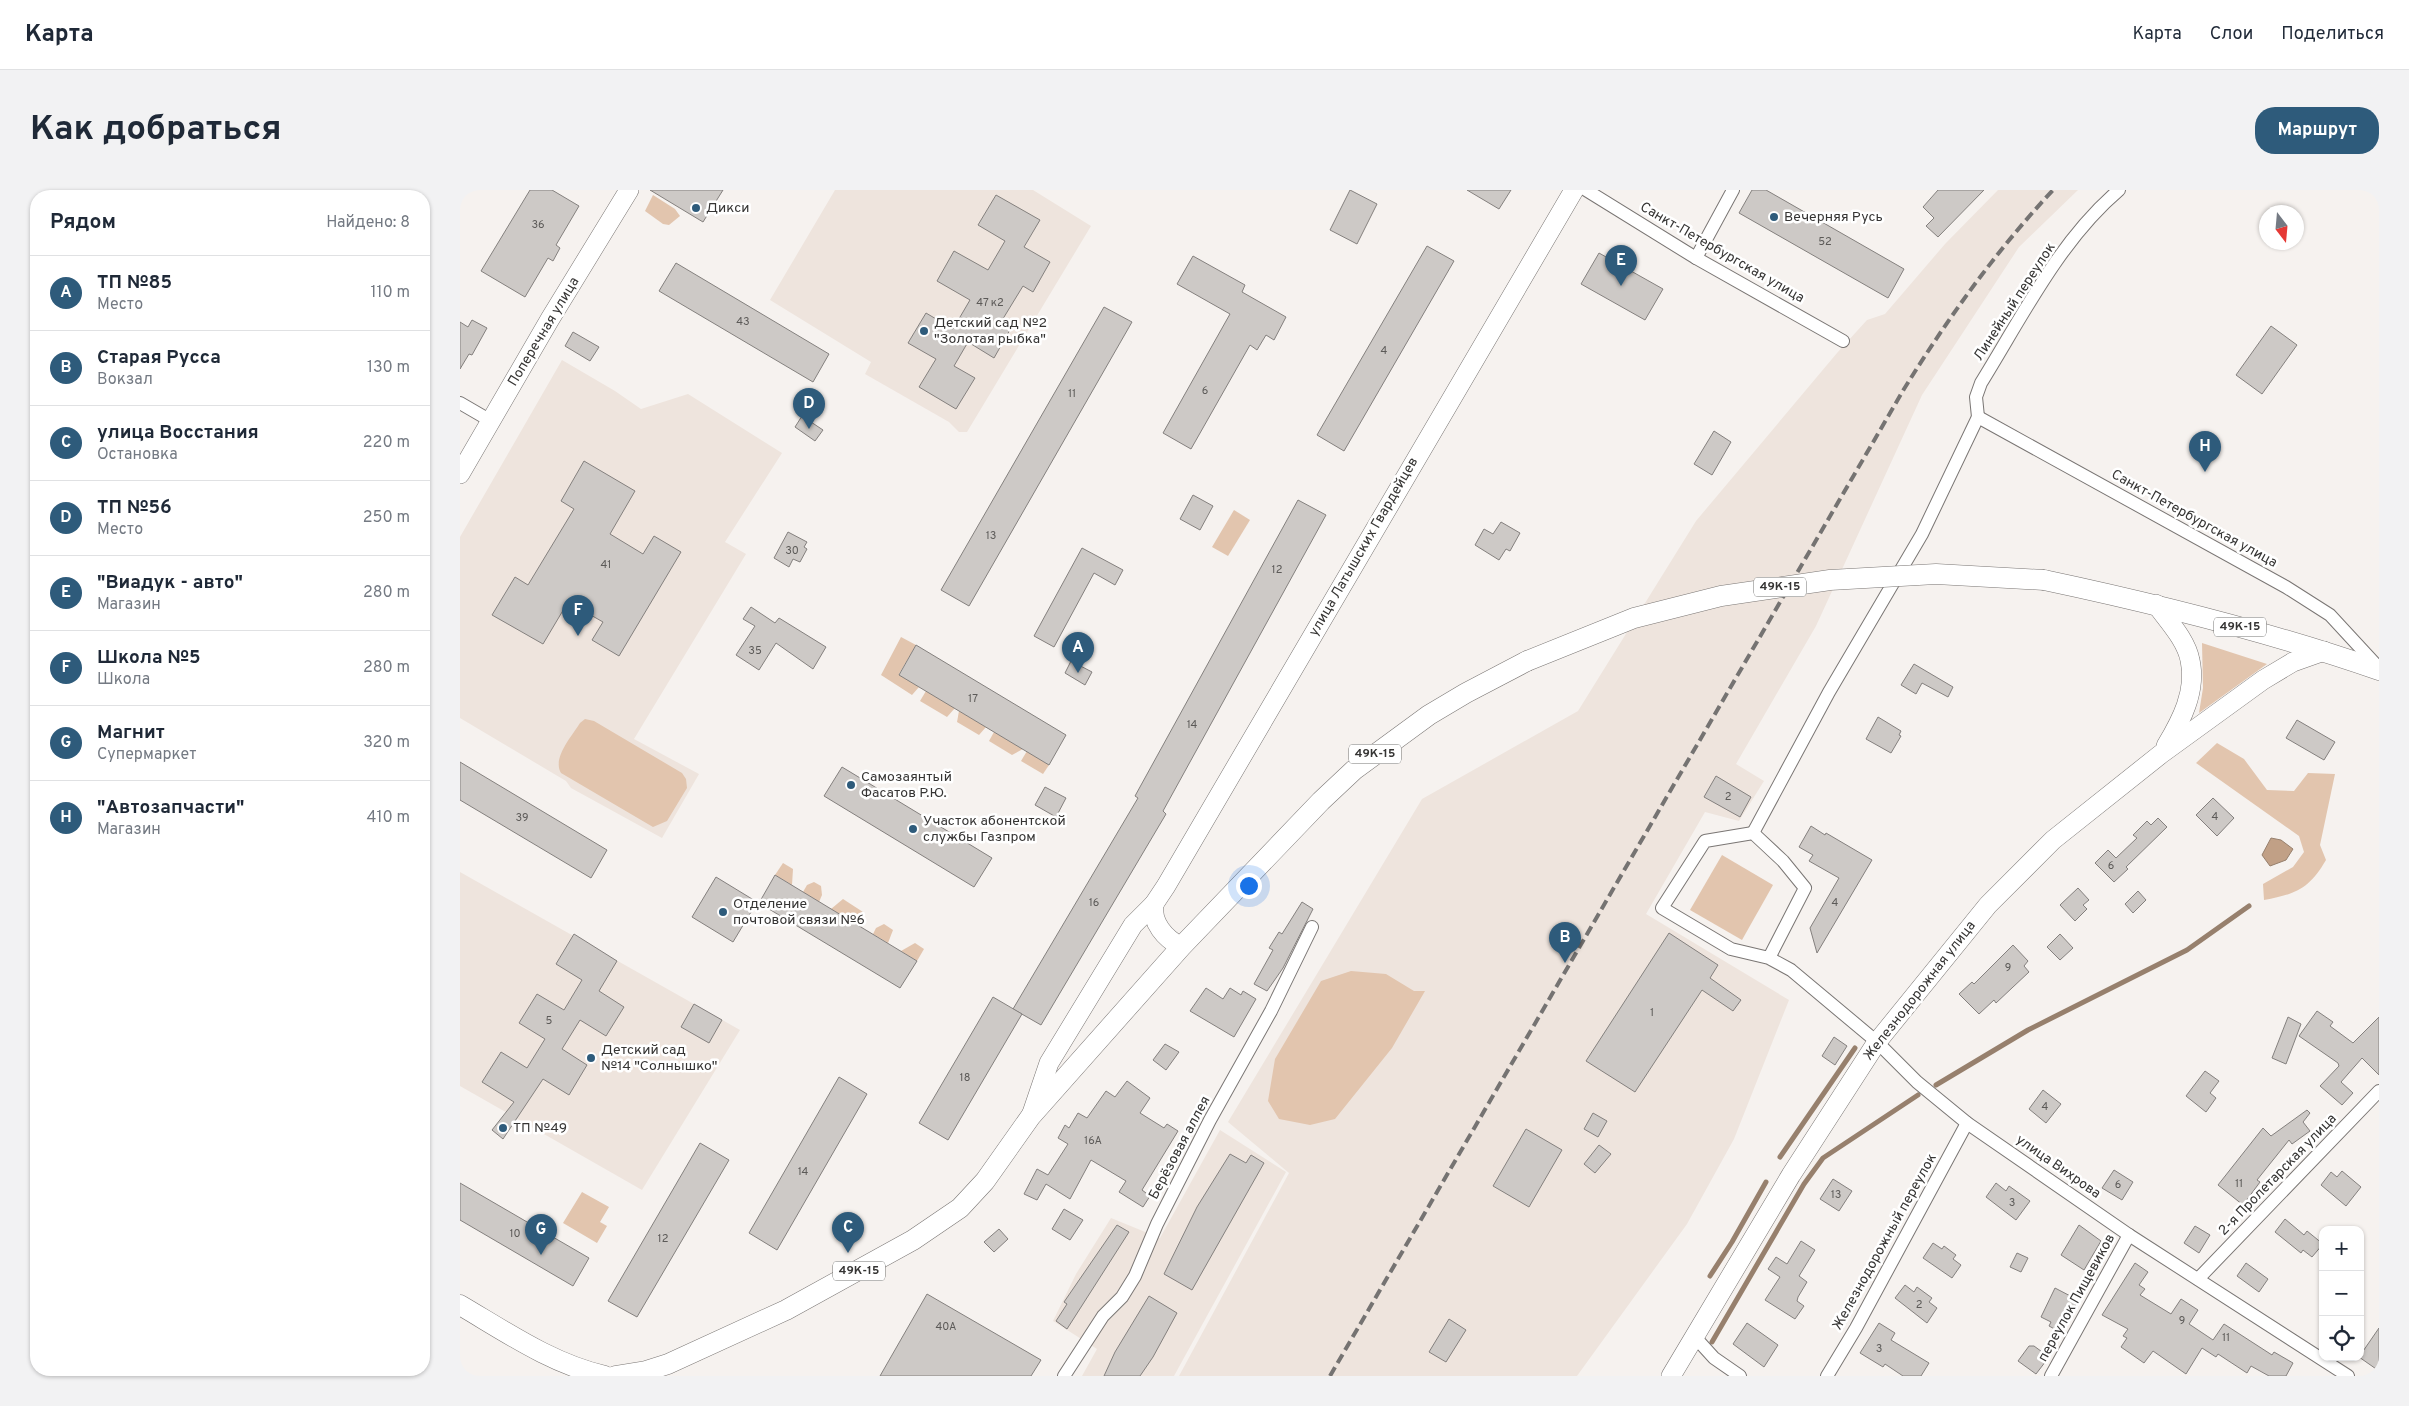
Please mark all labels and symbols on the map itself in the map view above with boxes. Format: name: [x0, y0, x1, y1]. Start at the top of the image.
street label: Санкт-Петербургская улица: [1637, 199, 1807, 307]
place label: Дикси: [706, 200, 750, 217]
marker: Дикси: [690, 202, 702, 214]
north arrow: [2259, 205, 2304, 250]
place label: Вечерняя Русь: [1784, 209, 1883, 226]
marker: Вечерняя Русь: [1768, 211, 1780, 223]
house number: 36: [531, 218, 545, 232]
house number: 52: [1818, 235, 1832, 249]
street label: Линейный переулок: [1970, 240, 2060, 364]
pin: E: [1605, 245, 1637, 286]
street label: Поперечная улица: [505, 274, 583, 390]
house number: 47 к2: [976, 296, 1004, 310]
house number: 43: [736, 315, 750, 329]
place label: Детский сад №2 "Золотая рыбка": [934, 315, 1047, 348]
marker: Детский сад №2 "Золотая рыбка": [918, 325, 930, 337]
house number: 4: [1381, 344, 1388, 358]
house number: 6: [1202, 384, 1208, 398]
house number: 11: [1068, 387, 1076, 401]
pin: D: [793, 388, 825, 429]
pin: H: [2189, 431, 2221, 472]
street label: улица Латышских Гвардейцев: [1306, 455, 1422, 639]
street label: Санкт-Петербургская улица: [2108, 466, 2280, 572]
house number: 13: [986, 529, 996, 543]
house number: 30: [785, 544, 799, 558]
house number: 41: [601, 558, 611, 572]
house number: 12: [1272, 563, 1282, 577]
road number: 49К-15: [1754, 578, 1806, 597]
pin: F: [562, 595, 594, 636]
road number: 49К-15: [2214, 618, 2266, 637]
pin: A: [1062, 632, 1094, 673]
house number: 35: [748, 644, 762, 658]
house number: 17: [968, 692, 978, 706]
house number: 14: [1187, 718, 1198, 732]
road number: 49К-15: [1349, 744, 1401, 764]
place label: Самозаянтый Фасатов Р.Ю.: [861, 769, 952, 802]
marker: Самозаянтый Фасатов Р.Ю.: [845, 779, 857, 791]
house number: 2: [1725, 790, 1731, 804]
house number: 4: [2212, 810, 2219, 824]
house number: 39: [516, 811, 528, 825]
place label: Участок абонентской службы Газпром: [923, 813, 1066, 846]
marker: Участок абонентской службы Газпром: [907, 823, 919, 835]
house number: 6: [2108, 859, 2114, 873]
your location: [1236, 873, 1262, 899]
place label: Отделение почтовой связи №6: [733, 896, 865, 929]
house number: 16: [1089, 896, 1099, 910]
house number: 4: [1832, 896, 1839, 910]
marker: Отделение почтовой связи №6: [717, 906, 729, 918]
street label: Железнодорожная улица: [1860, 918, 1980, 1064]
pin: B: [1549, 922, 1581, 963]
house number: 9: [2005, 961, 2011, 975]
house number: 1: [1650, 1006, 1654, 1020]
house number: 5: [546, 1014, 553, 1028]
place label: Детский сад №14 "Солнышко": [601, 1042, 718, 1075]
marker: Детский сад №14 "Солнышко": [585, 1052, 597, 1064]
house number: 18: [960, 1071, 970, 1085]
street label: Берёзовая аллея: [1146, 1093, 1214, 1203]
house number: 4: [2042, 1100, 2049, 1114]
street label: 2-я Пролетарская улица: [2215, 1111, 2341, 1239]
place label: ТП №49: [513, 1120, 567, 1137]
marker: ТП №49: [497, 1122, 509, 1134]
street label: улица Вихрова: [2012, 1131, 2104, 1203]
house number: 16А: [1084, 1134, 1102, 1148]
street label: Железнодорожный переулок: [1829, 1151, 1941, 1333]
house number: 14: [798, 1165, 809, 1179]
house number: 11: [2235, 1177, 2243, 1191]
house number: 6: [2115, 1178, 2121, 1192]
house number: 13: [1831, 1188, 1841, 1202]
house number: 3: [2009, 1196, 2015, 1210]
pin: C: [832, 1212, 864, 1253]
pin: G: [525, 1214, 557, 1255]
house number: 10: [509, 1227, 521, 1241]
street label: переулок Пищевиков: [2035, 1231, 2119, 1365]
house number: 12: [658, 1232, 668, 1246]
road number: 49К-15: [833, 1262, 885, 1280]
house number: 2: [1916, 1298, 1922, 1312]
house number: 9: [2179, 1314, 2185, 1328]
house number: 40А: [935, 1320, 957, 1334]
house number: 11: [2222, 1331, 2230, 1345]
house number: 3: [1876, 1342, 1882, 1356]

